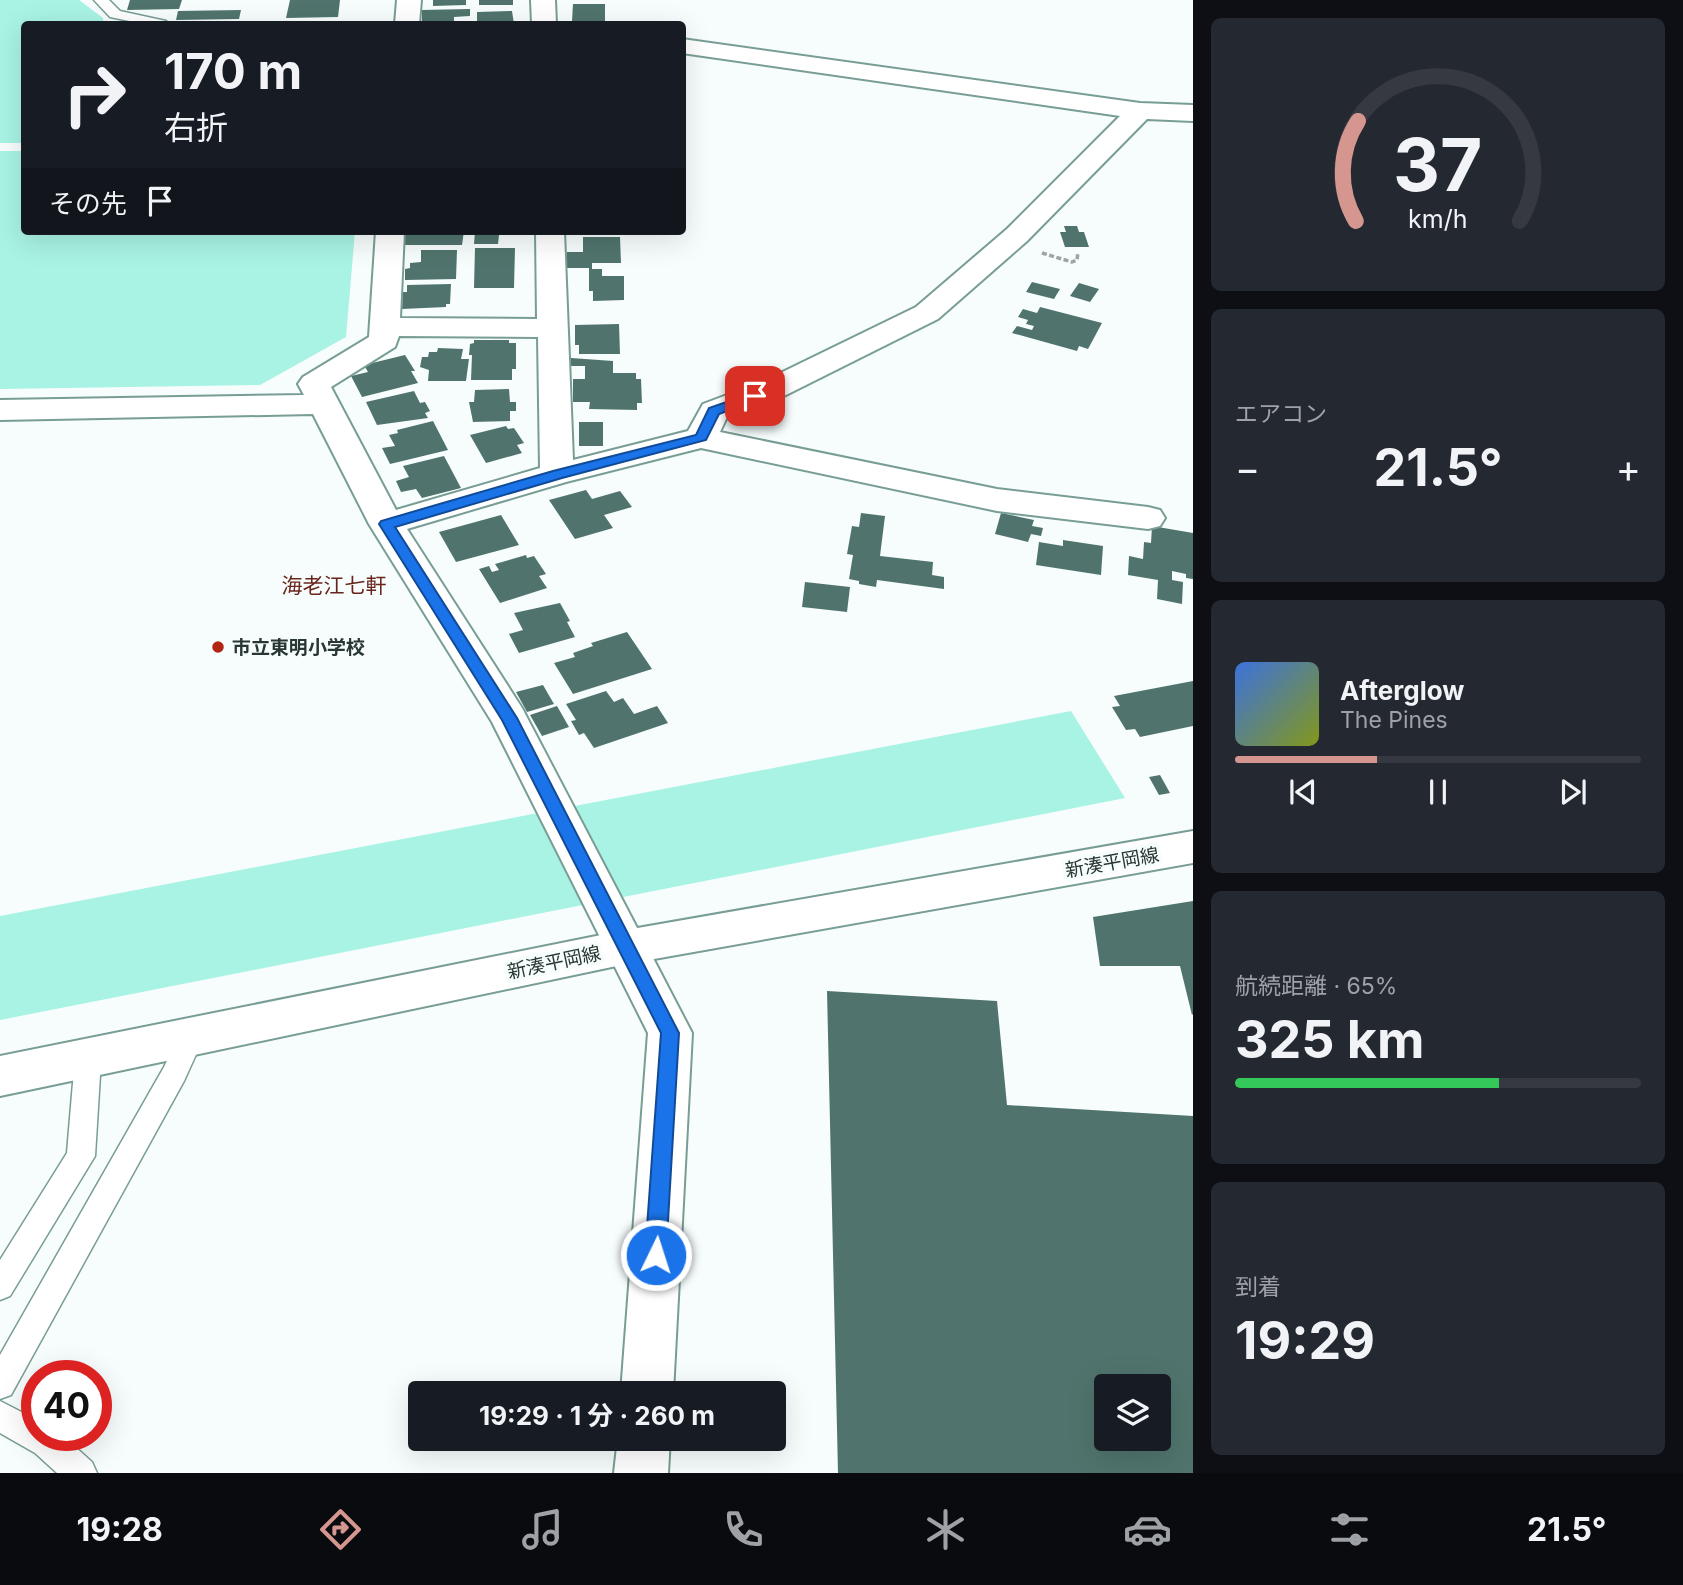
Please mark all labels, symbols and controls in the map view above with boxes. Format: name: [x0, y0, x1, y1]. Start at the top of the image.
text: 170 m: [164, 42, 302, 101]
icon: right: [49, 49, 140, 140]
text: 右折: [164, 108, 228, 147]
text: 37: [1393, 120, 1483, 209]
icon: arrive: [141, 182, 179, 220]
text: その先: [49, 188, 127, 219]
text: km/h: [1408, 203, 1468, 233]
pin: [725, 366, 785, 426]
icon: arrive: [736, 377, 774, 415]
text: エアコン: [1235, 400, 1327, 428]
text: 21.5°: [1373, 436, 1503, 499]
text: −: [1235, 445, 1260, 491]
text: +: [1616, 445, 1641, 491]
district label: 海老江七軒: [282, 573, 387, 598]
place label: 市立東明小学校: [232, 636, 365, 659]
marker: 市立東明小学校: [210, 639, 226, 655]
text: Afterglow: [1340, 675, 1464, 706]
text: The Pines: [1340, 706, 1448, 734]
icon: previous: [1284, 773, 1322, 811]
icon: pause: [1419, 773, 1457, 811]
icon: next: [1554, 773, 1592, 811]
street label: 新湊平岡線: [1063, 843, 1161, 882]
street label: 新湊平岡線: [505, 941, 603, 984]
text: 航続距離 · 65%: [1235, 972, 1397, 1000]
text: 325 km: [1235, 1008, 1425, 1071]
position arrow: [619, 1218, 693, 1292]
text: 到着: [1235, 1273, 1281, 1301]
text: 19:29: [1235, 1309, 1375, 1372]
speed limit sign: 40: [21, 1360, 112, 1451]
map controls: [1094, 1374, 1171, 1451]
button: layers: [1094, 1374, 1171, 1451]
text: 19:29 · 1 分 · 260 m: [479, 1400, 715, 1431]
icon: directions: [316, 1505, 365, 1554]
icon: music: [518, 1505, 567, 1554]
icon: phone: [719, 1505, 768, 1554]
icon: climate: [921, 1505, 970, 1554]
icon: car: [1123, 1505, 1172, 1554]
icon: filters: [1325, 1505, 1374, 1554]
text: 19:28: [76, 1510, 163, 1549]
text: 21.5°: [1527, 1510, 1606, 1549]

